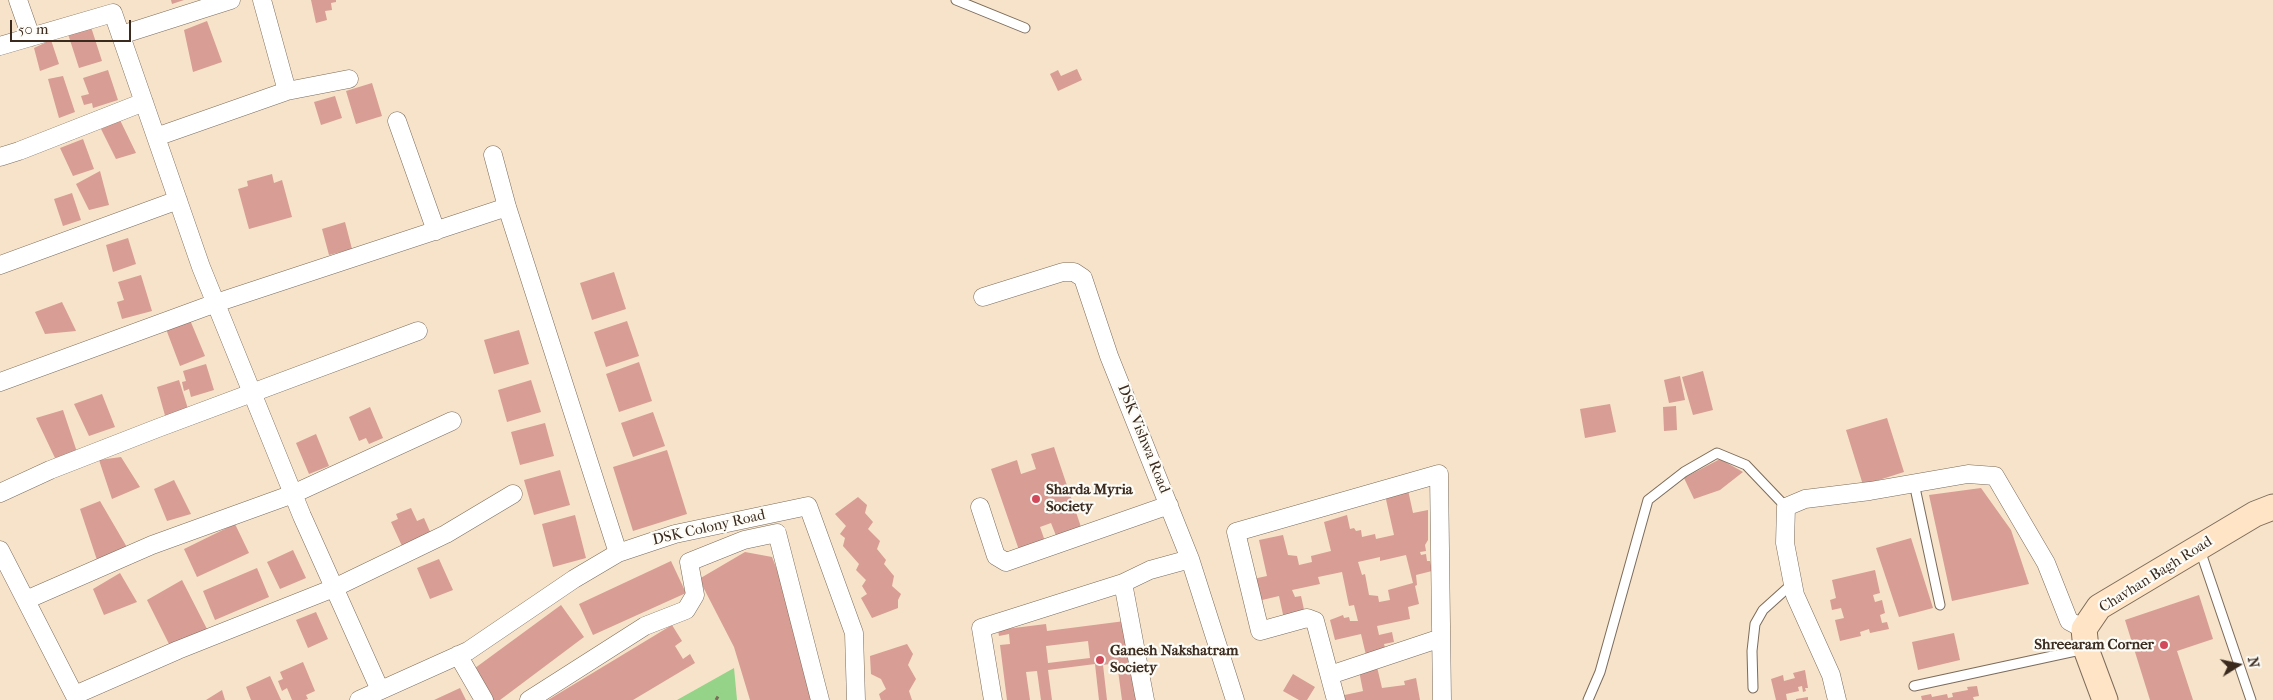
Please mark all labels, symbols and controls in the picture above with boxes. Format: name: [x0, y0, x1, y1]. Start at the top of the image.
scale bar: [12, 10, 134, 42]
text: 50 m: [18, 20, 48, 38]
street label: DSK Vishwa Road: [1113, 382, 1173, 496]
place label: Sharda Myria Society: [1046, 481, 1133, 516]
marker: Sharda Myria Society: [1030, 493, 1042, 505]
street label: DSK Colony Road: [651, 506, 767, 550]
street label: Chavhan Bagh Road: [2096, 533, 2216, 617]
place label: Shreearam Corner: [2034, 636, 2154, 654]
marker: Shreearam Corner: [2158, 639, 2170, 651]
north arrow: [2213, 640, 2263, 690]
place label: Ganesh Nakshatram Society: [1110, 642, 1238, 677]
marker: Ganesh Nakshatram Society: [1094, 654, 1106, 666]
text: N: [2244, 656, 2263, 669]

